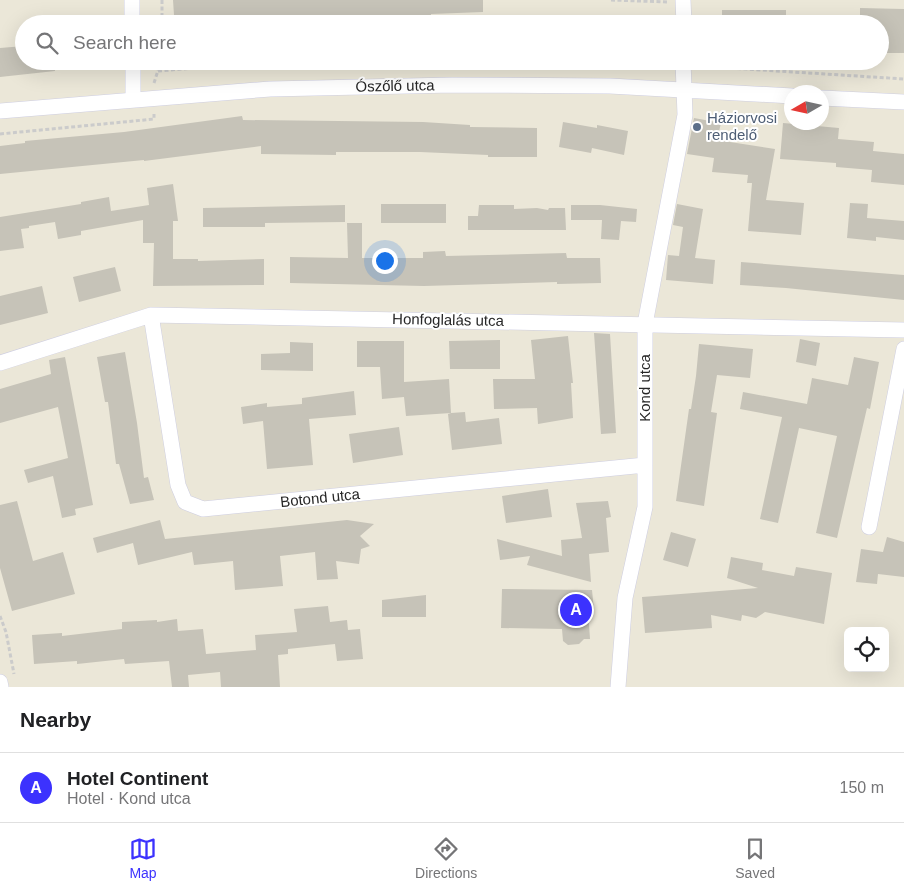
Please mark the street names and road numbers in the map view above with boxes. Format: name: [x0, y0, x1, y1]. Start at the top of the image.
street label: Ószőlő utca: [355, 76, 435, 95]
street label: Honfoglalás utca: [392, 310, 505, 329]
street label: Kond utca: [636, 354, 653, 422]
street label: Botond utca: [279, 485, 361, 510]

